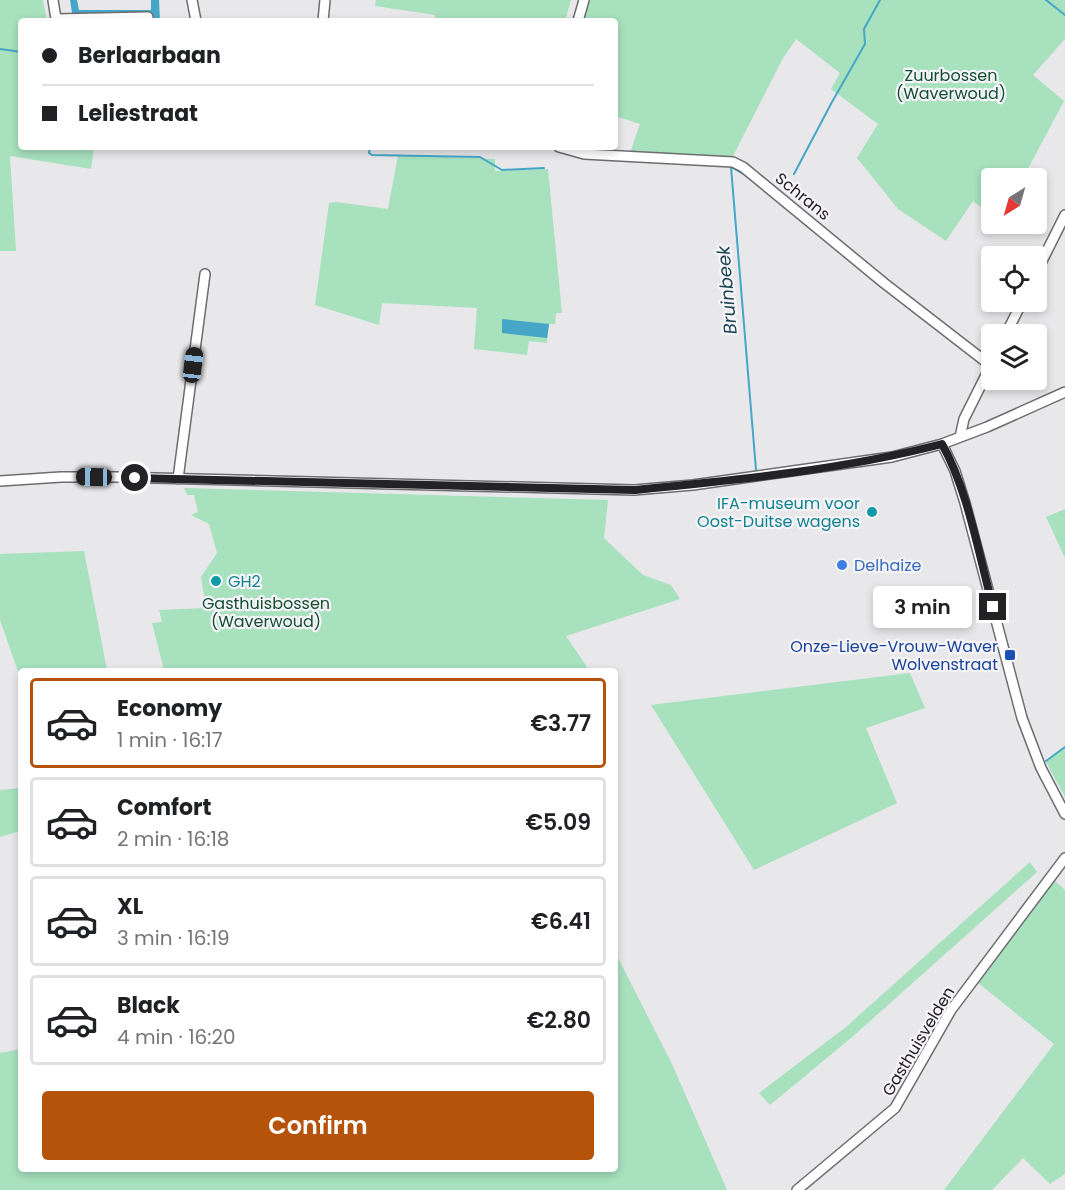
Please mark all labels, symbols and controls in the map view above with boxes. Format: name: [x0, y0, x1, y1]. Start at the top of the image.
text: Berlaarbaan: [78, 40, 221, 71]
park label: Zuurbossen (Waverwoud): [896, 64, 1006, 105]
text: Leliestraat: [78, 98, 198, 129]
street label: Schrans: [770, 167, 835, 226]
north arrow: [981, 168, 1047, 234]
map controls: [981, 168, 1047, 390]
water label: Bruinbeek: [710, 244, 743, 335]
button: locate: [981, 246, 1047, 312]
button: layers: [981, 324, 1047, 390]
car: [182, 346, 204, 384]
route start: [121, 464, 148, 491]
car: [76, 468, 112, 486]
place label: IFA-museum voor Oost-Duitse wagens: [697, 492, 860, 533]
marker: IFA-museum voor Oost-Duitse wagens: [865, 505, 879, 519]
place label: Delhaize: [854, 554, 921, 577]
marker: Delhaize: [835, 558, 849, 572]
place label: GH2: [228, 570, 261, 593]
marker: GH2: [209, 574, 223, 588]
callout: 3 min: [873, 586, 972, 628]
park label: Gasthuisbossen (Waverwoud): [202, 592, 330, 633]
text: 3 min: [894, 593, 951, 621]
route end: [979, 593, 1006, 620]
place label: Onze-Lieve-Vrouw-Waver Wolvenstraat: [790, 635, 998, 676]
marker: Onze-Lieve-Vrouw-Waver Wolvenstraat: [1003, 648, 1017, 662]
text: Economy: [117, 693, 222, 724]
icon: car: [45, 696, 99, 750]
text: €3.77: [530, 708, 591, 739]
text: 1 min · 16:17: [117, 726, 223, 754]
text: Comfort: [117, 792, 211, 823]
icon: car: [45, 795, 99, 849]
text: €5.09: [526, 807, 591, 838]
text: 2 min · 16:18: [117, 825, 229, 853]
text: XL: [117, 891, 143, 922]
icon: car: [45, 894, 99, 948]
text: €6.41: [531, 906, 591, 937]
text: 3 min · 16:19: [117, 924, 230, 952]
street label: Gasthuisvelden: [877, 982, 960, 1100]
text: Black: [117, 990, 180, 1021]
icon: car: [45, 993, 99, 1047]
text: €2.80: [527, 1005, 591, 1036]
text: 4 min · 16:20: [117, 1023, 236, 1051]
button: Confirm: [42, 1091, 594, 1160]

